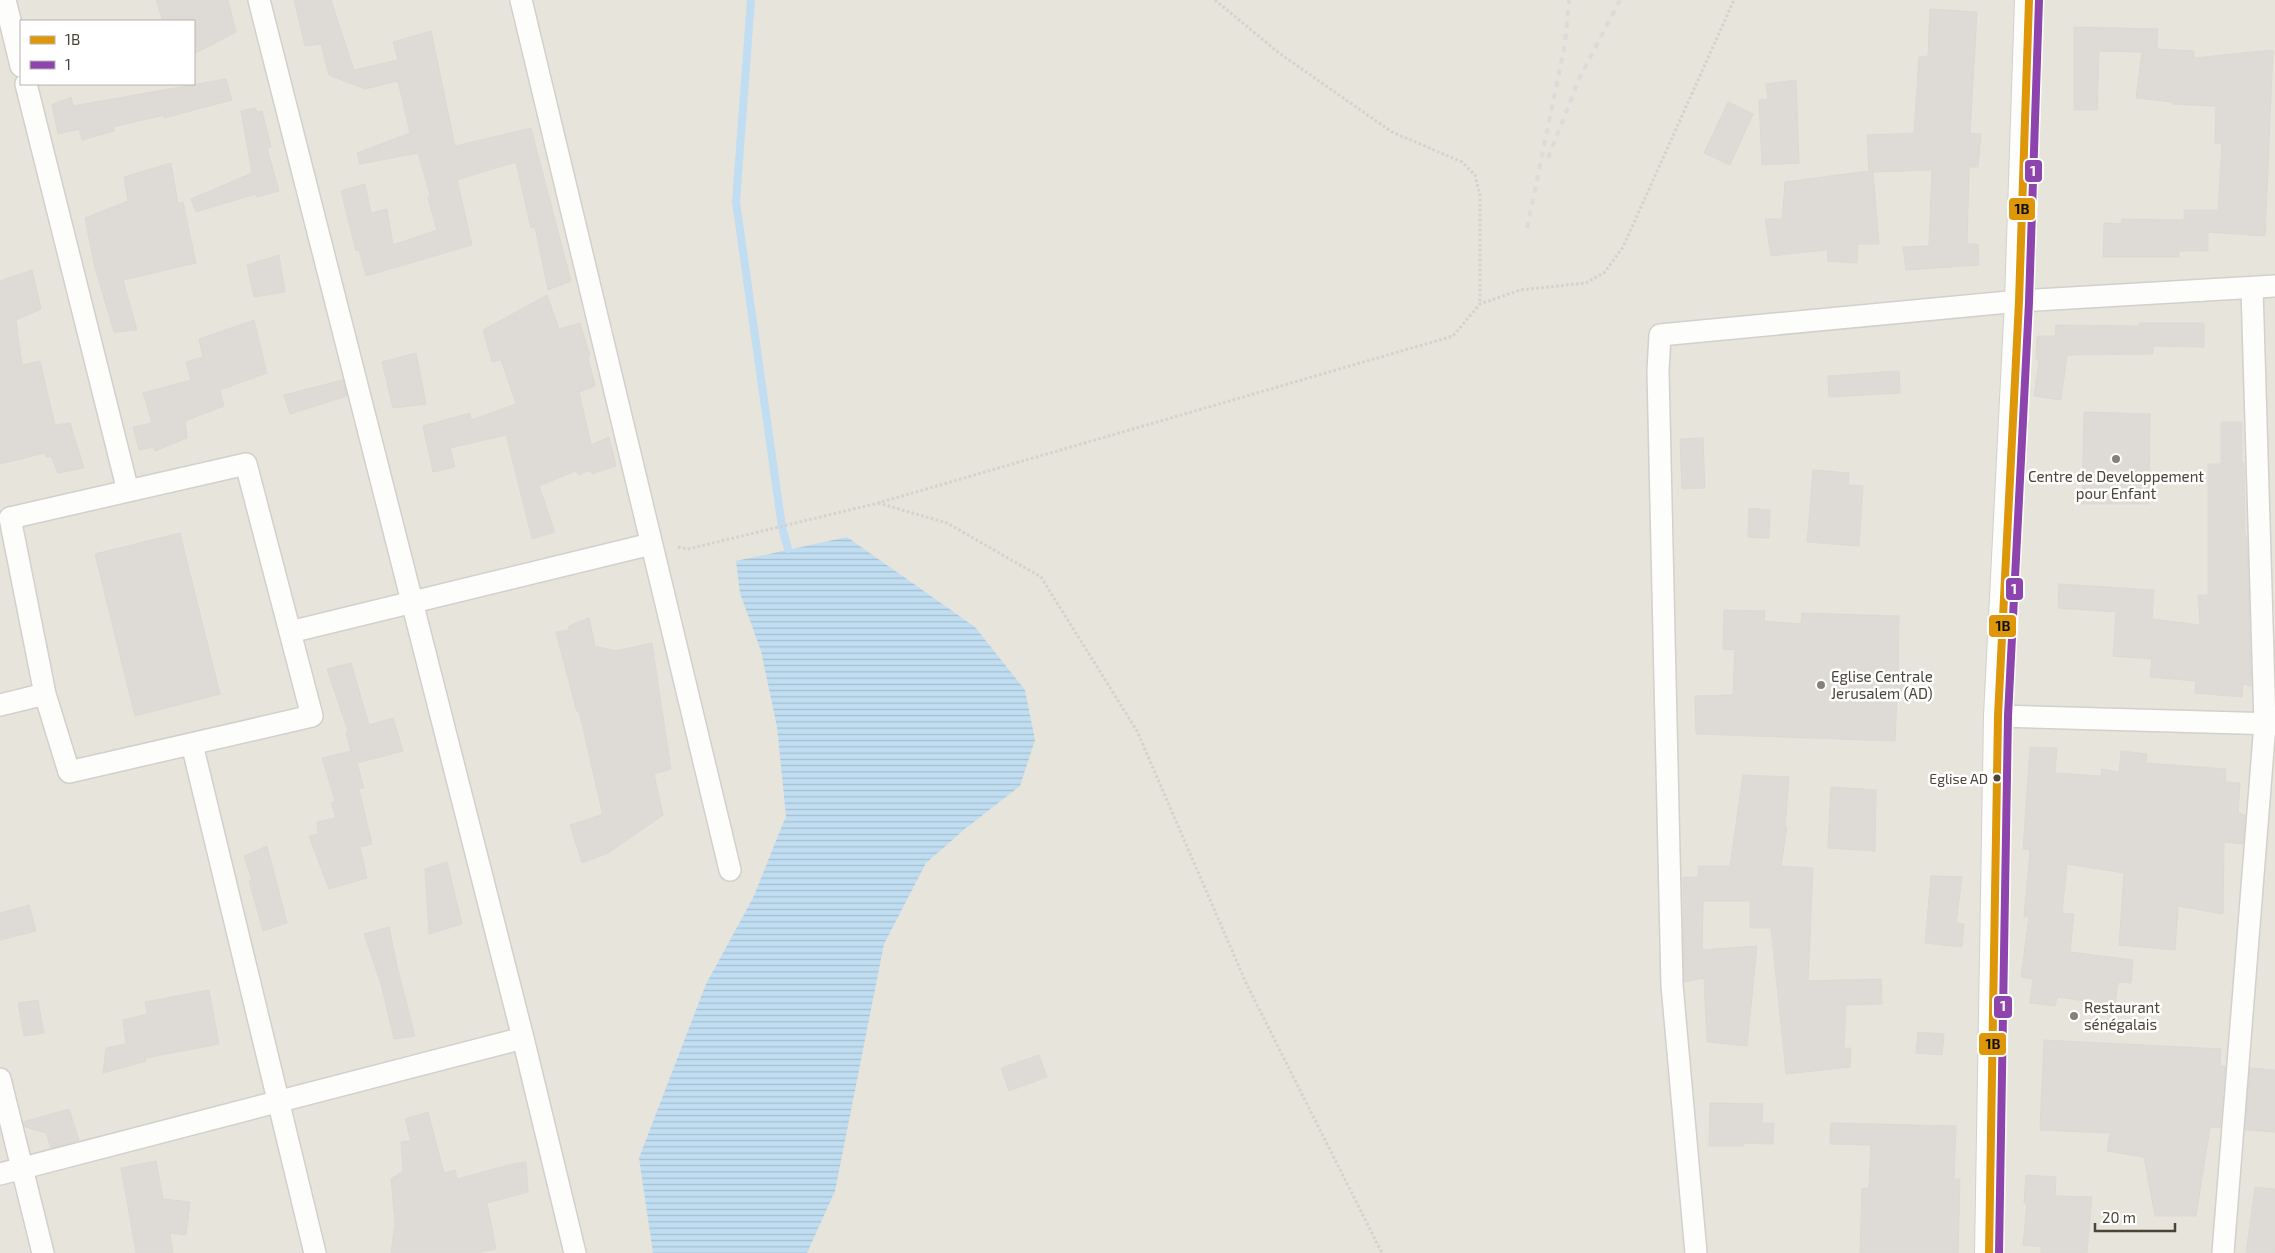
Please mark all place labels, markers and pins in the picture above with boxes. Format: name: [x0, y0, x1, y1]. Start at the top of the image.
marker: Centre de Developpement pour Enfant: [2110, 453, 2122, 465]
place label: Centre de Developpement pour Enfant: [2028, 467, 2204, 502]
place label: Eglise Centrale Jerusalem (AD): [1831, 667, 1933, 702]
marker: Eglise Centrale Jerusalem (AD): [1815, 679, 1827, 691]
place label: Eglise AD: [1929, 770, 1988, 787]
marker: Eglise AD: [1992, 773, 2002, 783]
place label: Restaurant sénégalais: [2084, 998, 2160, 1033]
marker: Restaurant sénégalais: [2068, 1010, 2080, 1022]

